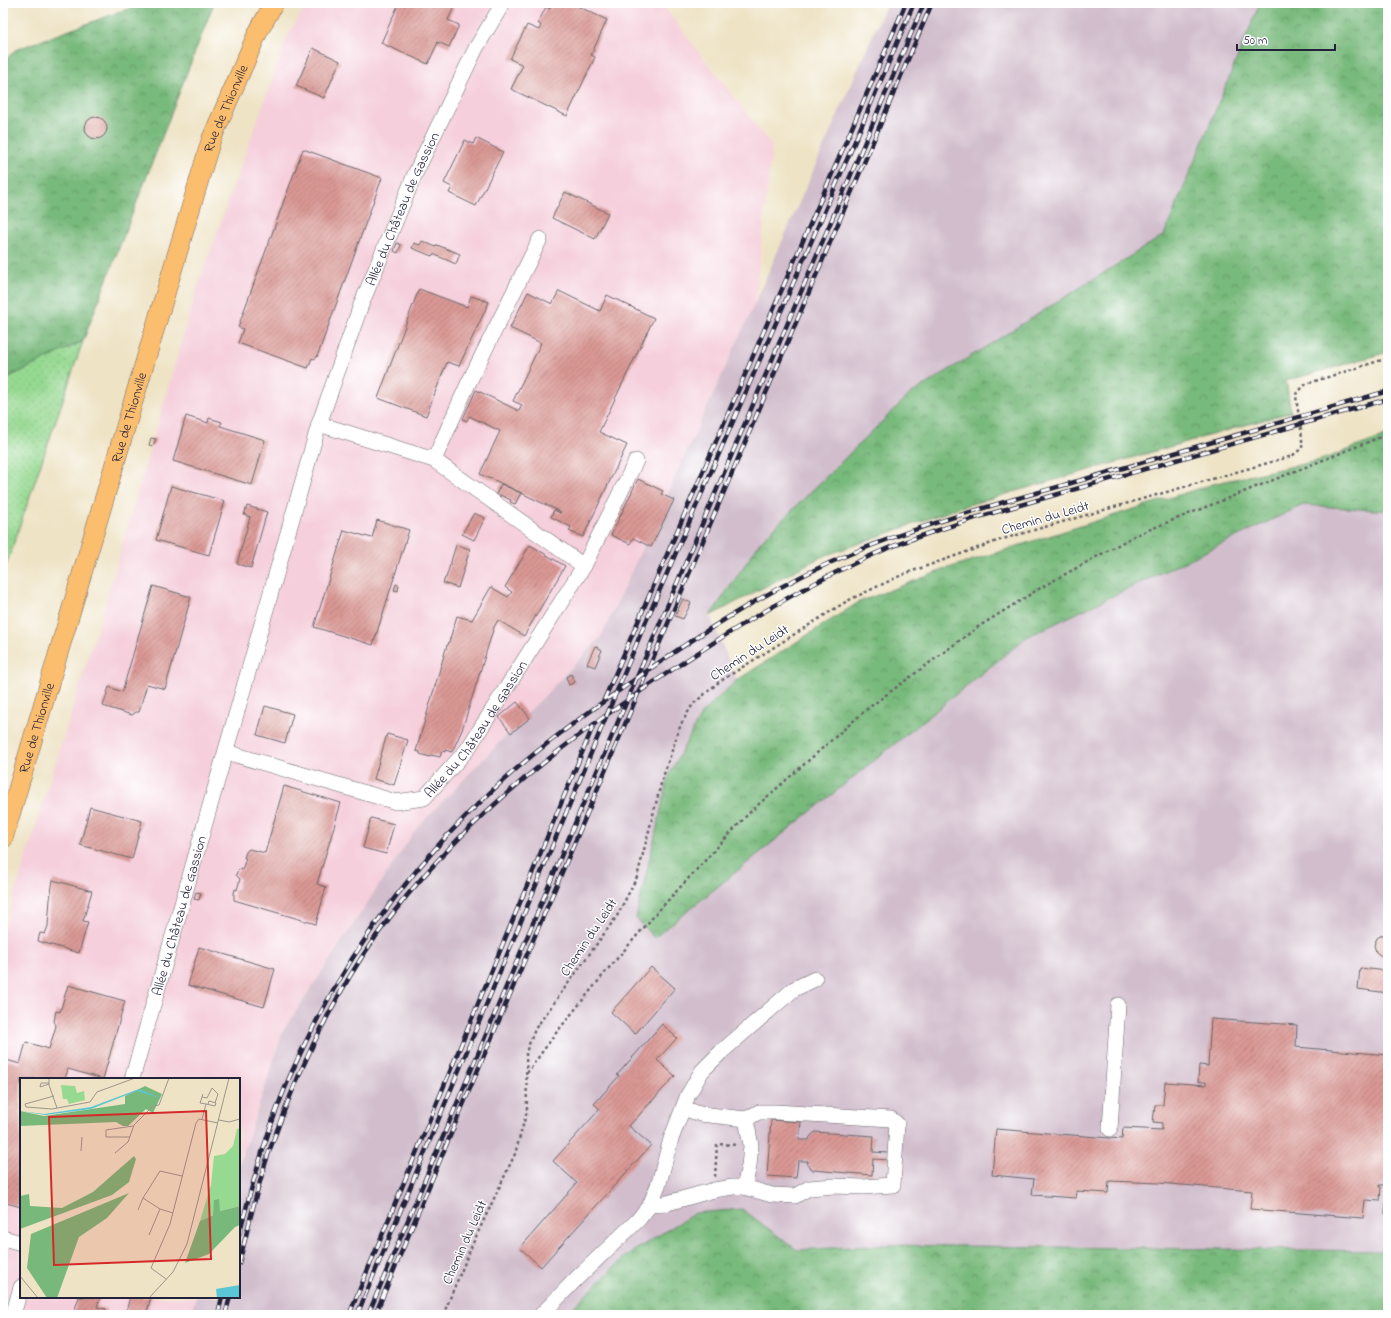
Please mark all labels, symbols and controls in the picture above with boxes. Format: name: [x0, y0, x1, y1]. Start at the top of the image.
scale bar: [1237, 26, 1335, 52]
text: 50 m: [1243, 32, 1267, 50]
street label: Rue de Thionville: [199, 61, 255, 155]
street label: Allée du Château de Gassion: [361, 129, 446, 289]
street label: Rue de Thionville: [107, 369, 154, 466]
street label: Chemin du Leidt: [999, 496, 1092, 541]
street label: Chemin du Leidt: [706, 620, 794, 687]
street label: Allée du Château de Gassion: [420, 657, 533, 803]
street label: Rue de Thionville: [14, 680, 61, 776]
street label: Allée du Château de Gassion: [147, 833, 213, 998]
street label: Chemin du Leidt: [555, 894, 623, 981]
inset map: [20, 1078, 240, 1298]
street label: Chemin du Leidt: [437, 1197, 493, 1288]

